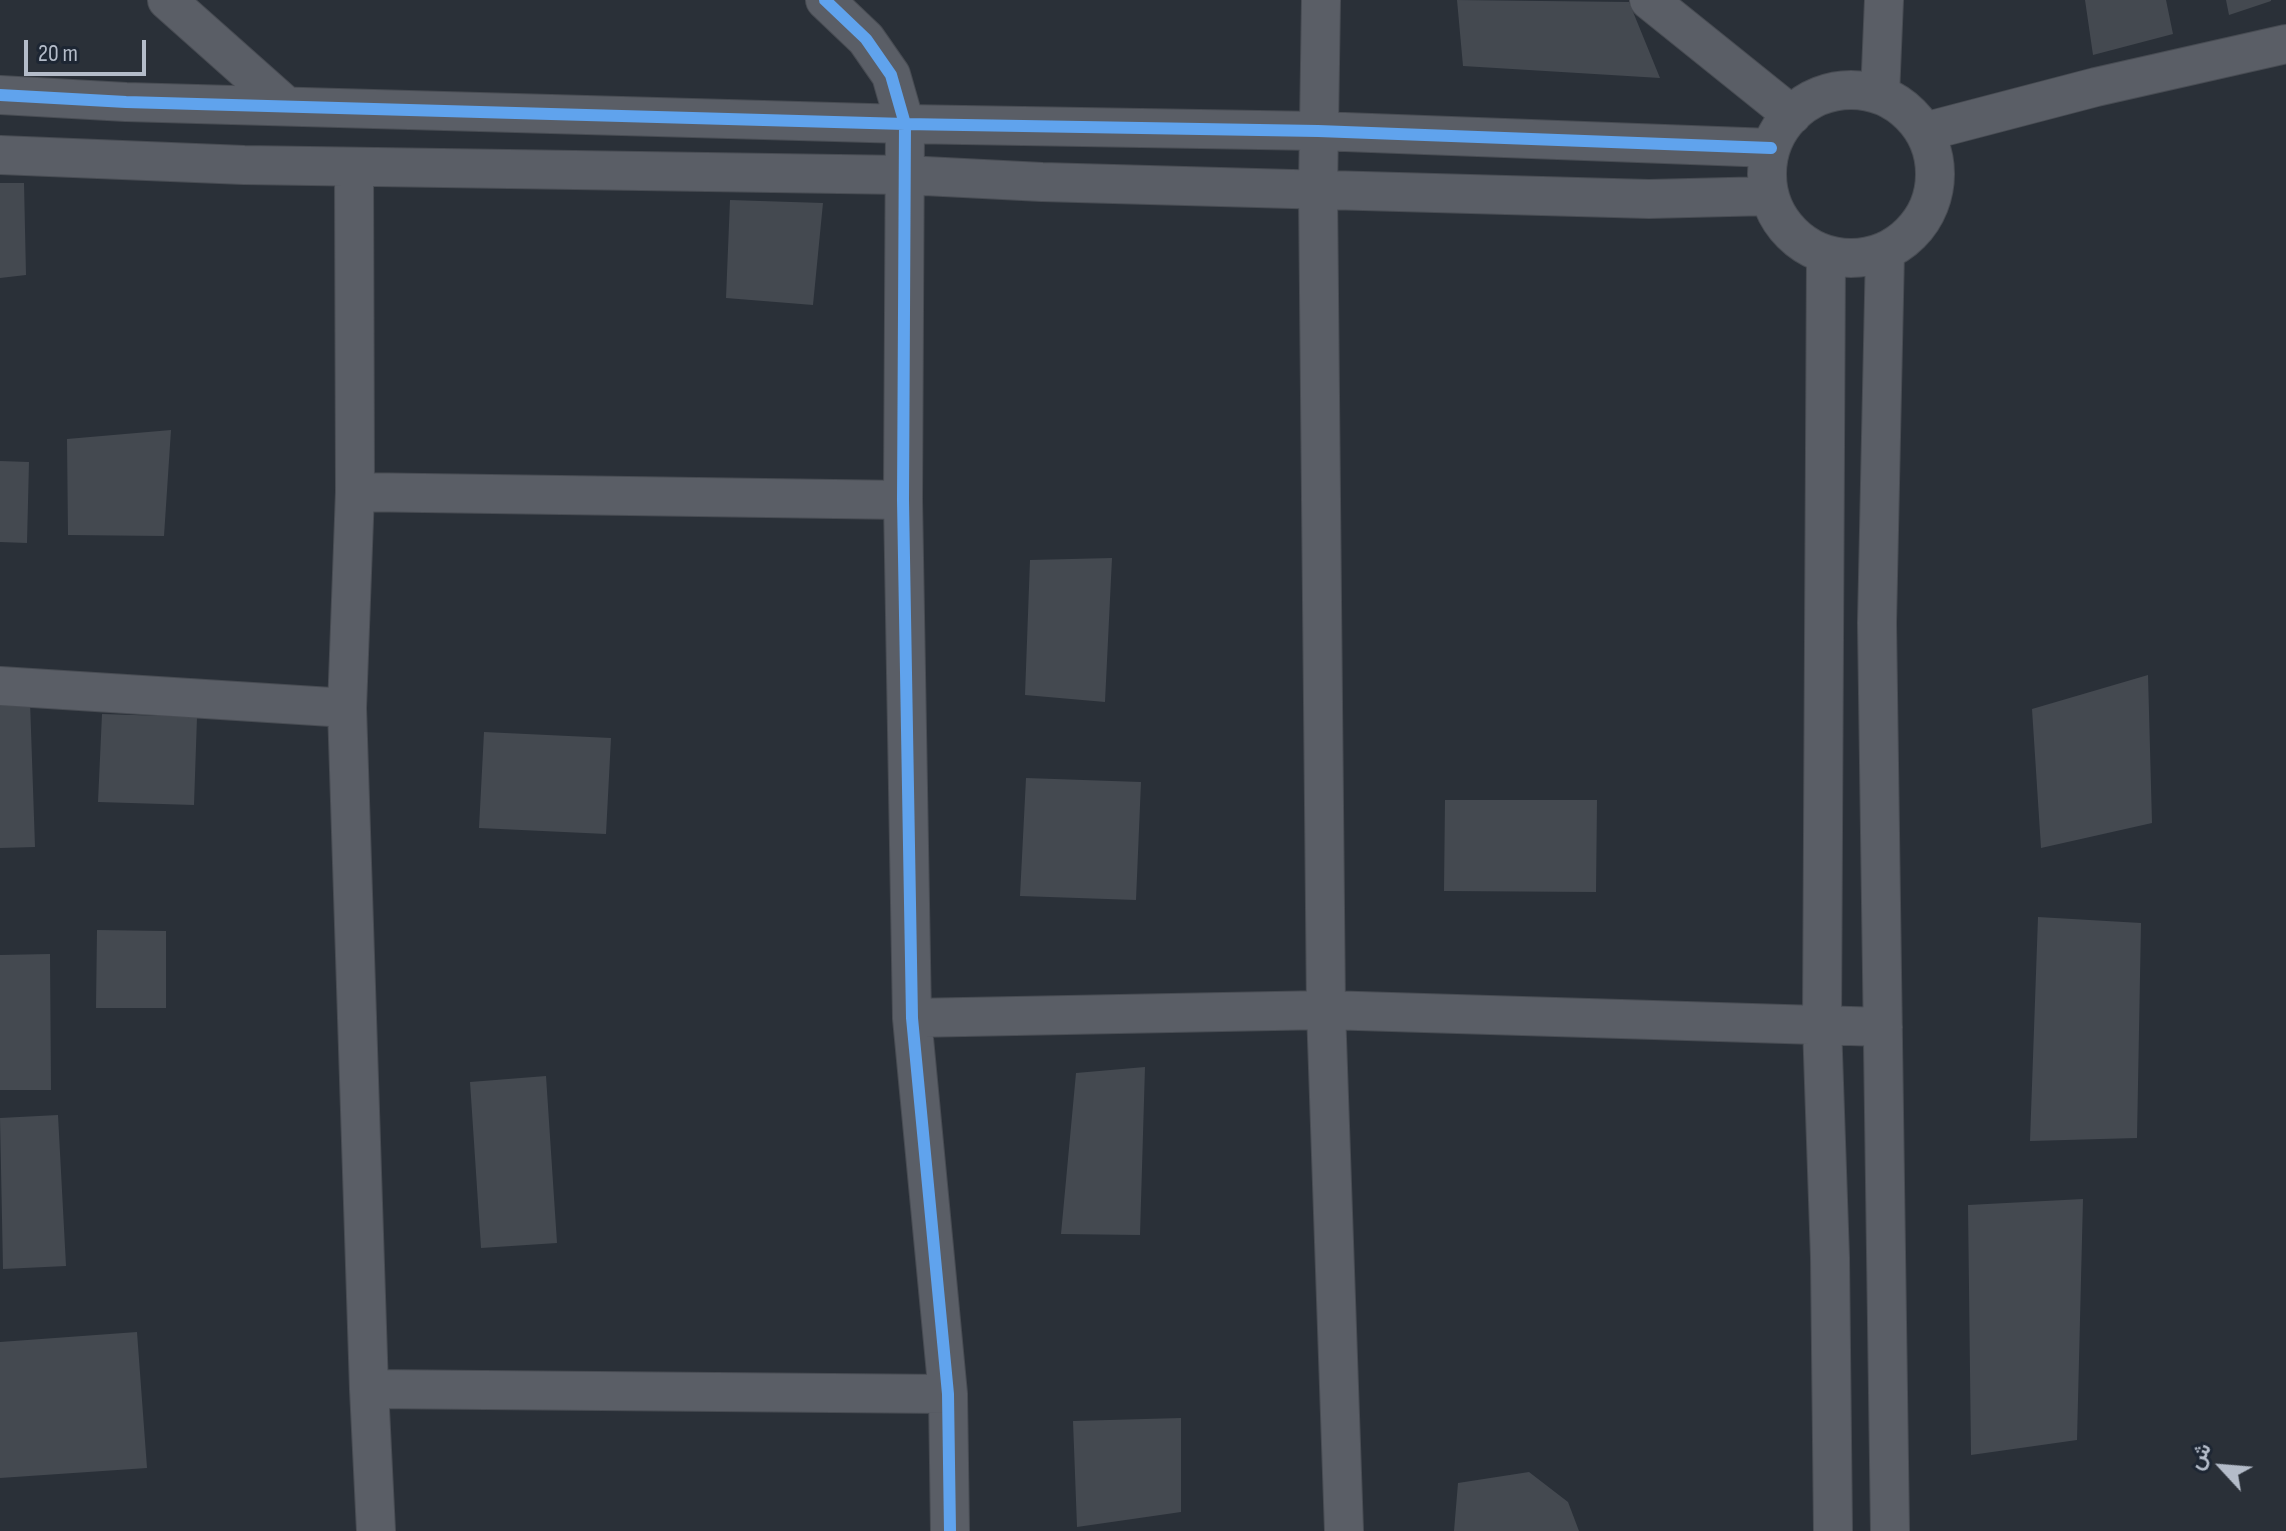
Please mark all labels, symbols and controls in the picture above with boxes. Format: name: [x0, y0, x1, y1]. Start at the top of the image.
scale bar: [28, 24, 150, 74]
text: 20 m: [38, 39, 78, 68]
north arrow: [2182, 1427, 2262, 1507]
text: ش: [2182, 1438, 2218, 1474]

